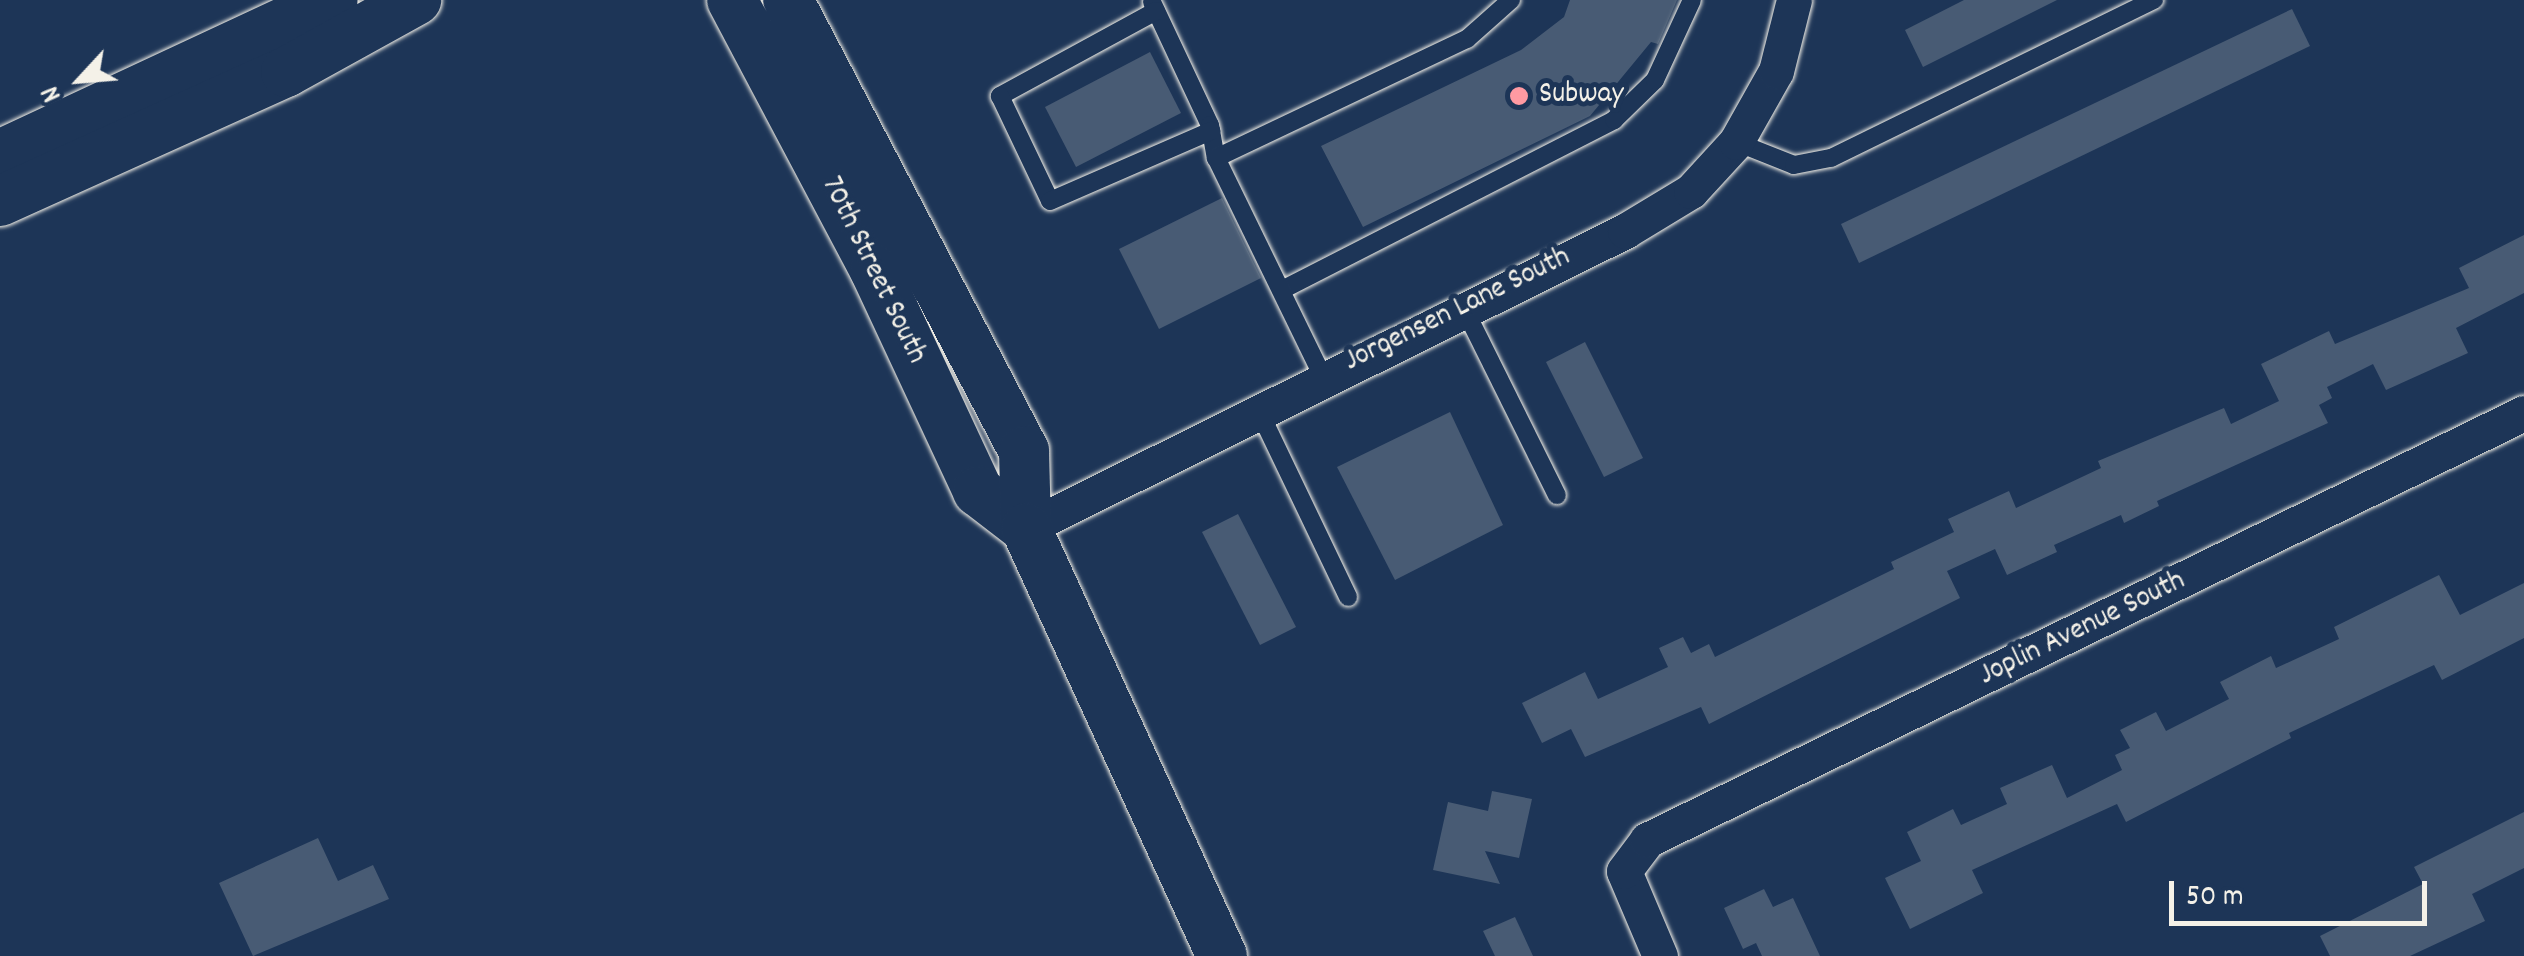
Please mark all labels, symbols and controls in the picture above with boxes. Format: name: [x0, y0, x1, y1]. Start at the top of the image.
north arrow: [30, 30, 130, 130]
text: N: [32, 78, 74, 108]
place label: Subway: [1539, 78, 1624, 114]
marker: Subway: [1508, 85, 1530, 107]
street label: 70th Street South: [811, 172, 933, 370]
street label: Jorgensen Lane South: [1339, 241, 1577, 381]
street label: Joplin Avenue South: [1974, 565, 2192, 695]
scale bar: [2174, 861, 2432, 923]
text: 50 m: [2186, 877, 2244, 920]

